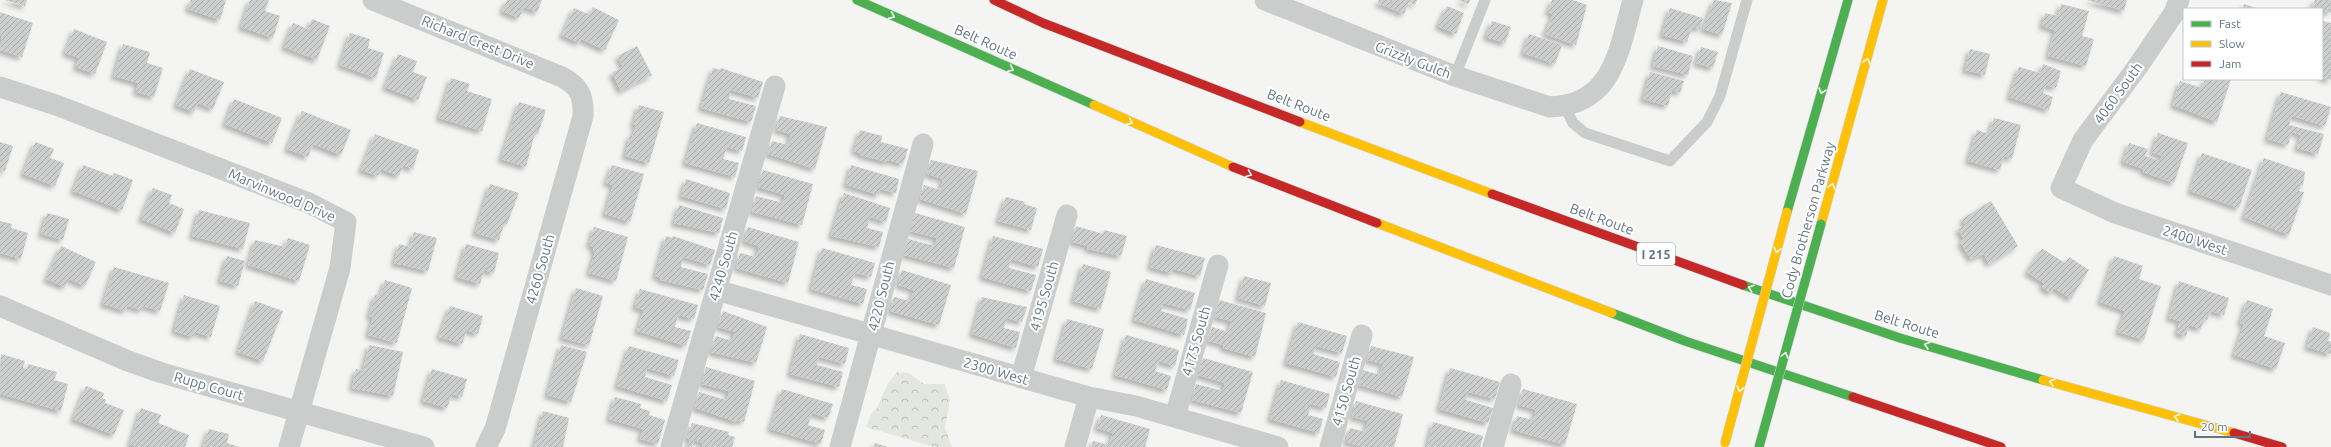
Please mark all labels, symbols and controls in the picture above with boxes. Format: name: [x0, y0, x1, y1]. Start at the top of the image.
legend: [2183, 8, 2323, 80]
one-way arrow: [888, 11, 896, 19]
street label: Richard Crest Drive: [419, 12, 537, 72]
text: Fast: [2219, 17, 2241, 30]
street label: Belt Route: [952, 21, 1020, 63]
text: Slow: [2219, 37, 2245, 50]
street label: Grizzly Gulch: [1373, 38, 1453, 82]
one-way arrow: [1862, 57, 1870, 64]
text: Jam: [2219, 57, 2241, 70]
street label: 4060 South: [2090, 59, 2146, 127]
one-way arrow: [1007, 64, 1014, 72]
street label: Belt Route: [1265, 86, 1333, 124]
one-way arrow: [1818, 88, 1827, 95]
one-way arrow: [1126, 117, 1133, 125]
street label: Cody Brotherson Parkway: [1778, 140, 1838, 300]
street label: Marvinwood Drive: [226, 165, 338, 225]
one-way arrow: [1245, 170, 1252, 178]
one-way arrow: [1827, 183, 1836, 190]
street label: Belt Route: [1568, 200, 1636, 238]
street label: 2400 West: [2161, 222, 2230, 258]
street label: 4240 South: [705, 229, 741, 303]
street label: 4260 South: [522, 232, 558, 306]
road number: I 215: [1637, 243, 1675, 265]
one-way arrow: [1773, 246, 1782, 253]
street label: 4220 South: [865, 259, 897, 333]
street label: 4195 South: [1026, 259, 1062, 333]
one-way arrow: [1747, 284, 1754, 292]
street label: 4175 South: [1178, 304, 1214, 378]
street label: Belt Route: [1873, 307, 1941, 341]
one-way arrow: [1924, 341, 1931, 350]
one-way arrow: [1780, 352, 1789, 359]
street label: 2300 West: [962, 354, 1031, 388]
street label: 4150 South: [1328, 354, 1364, 428]
street label: Rupp Court: [172, 368, 246, 404]
one-way arrow: [2049, 378, 2056, 387]
one-way arrow: [1736, 386, 1744, 392]
one-way arrow: [2174, 413, 2181, 422]
scale bar: [2195, 413, 2250, 439]
text: 20 m: [2201, 420, 2228, 433]

